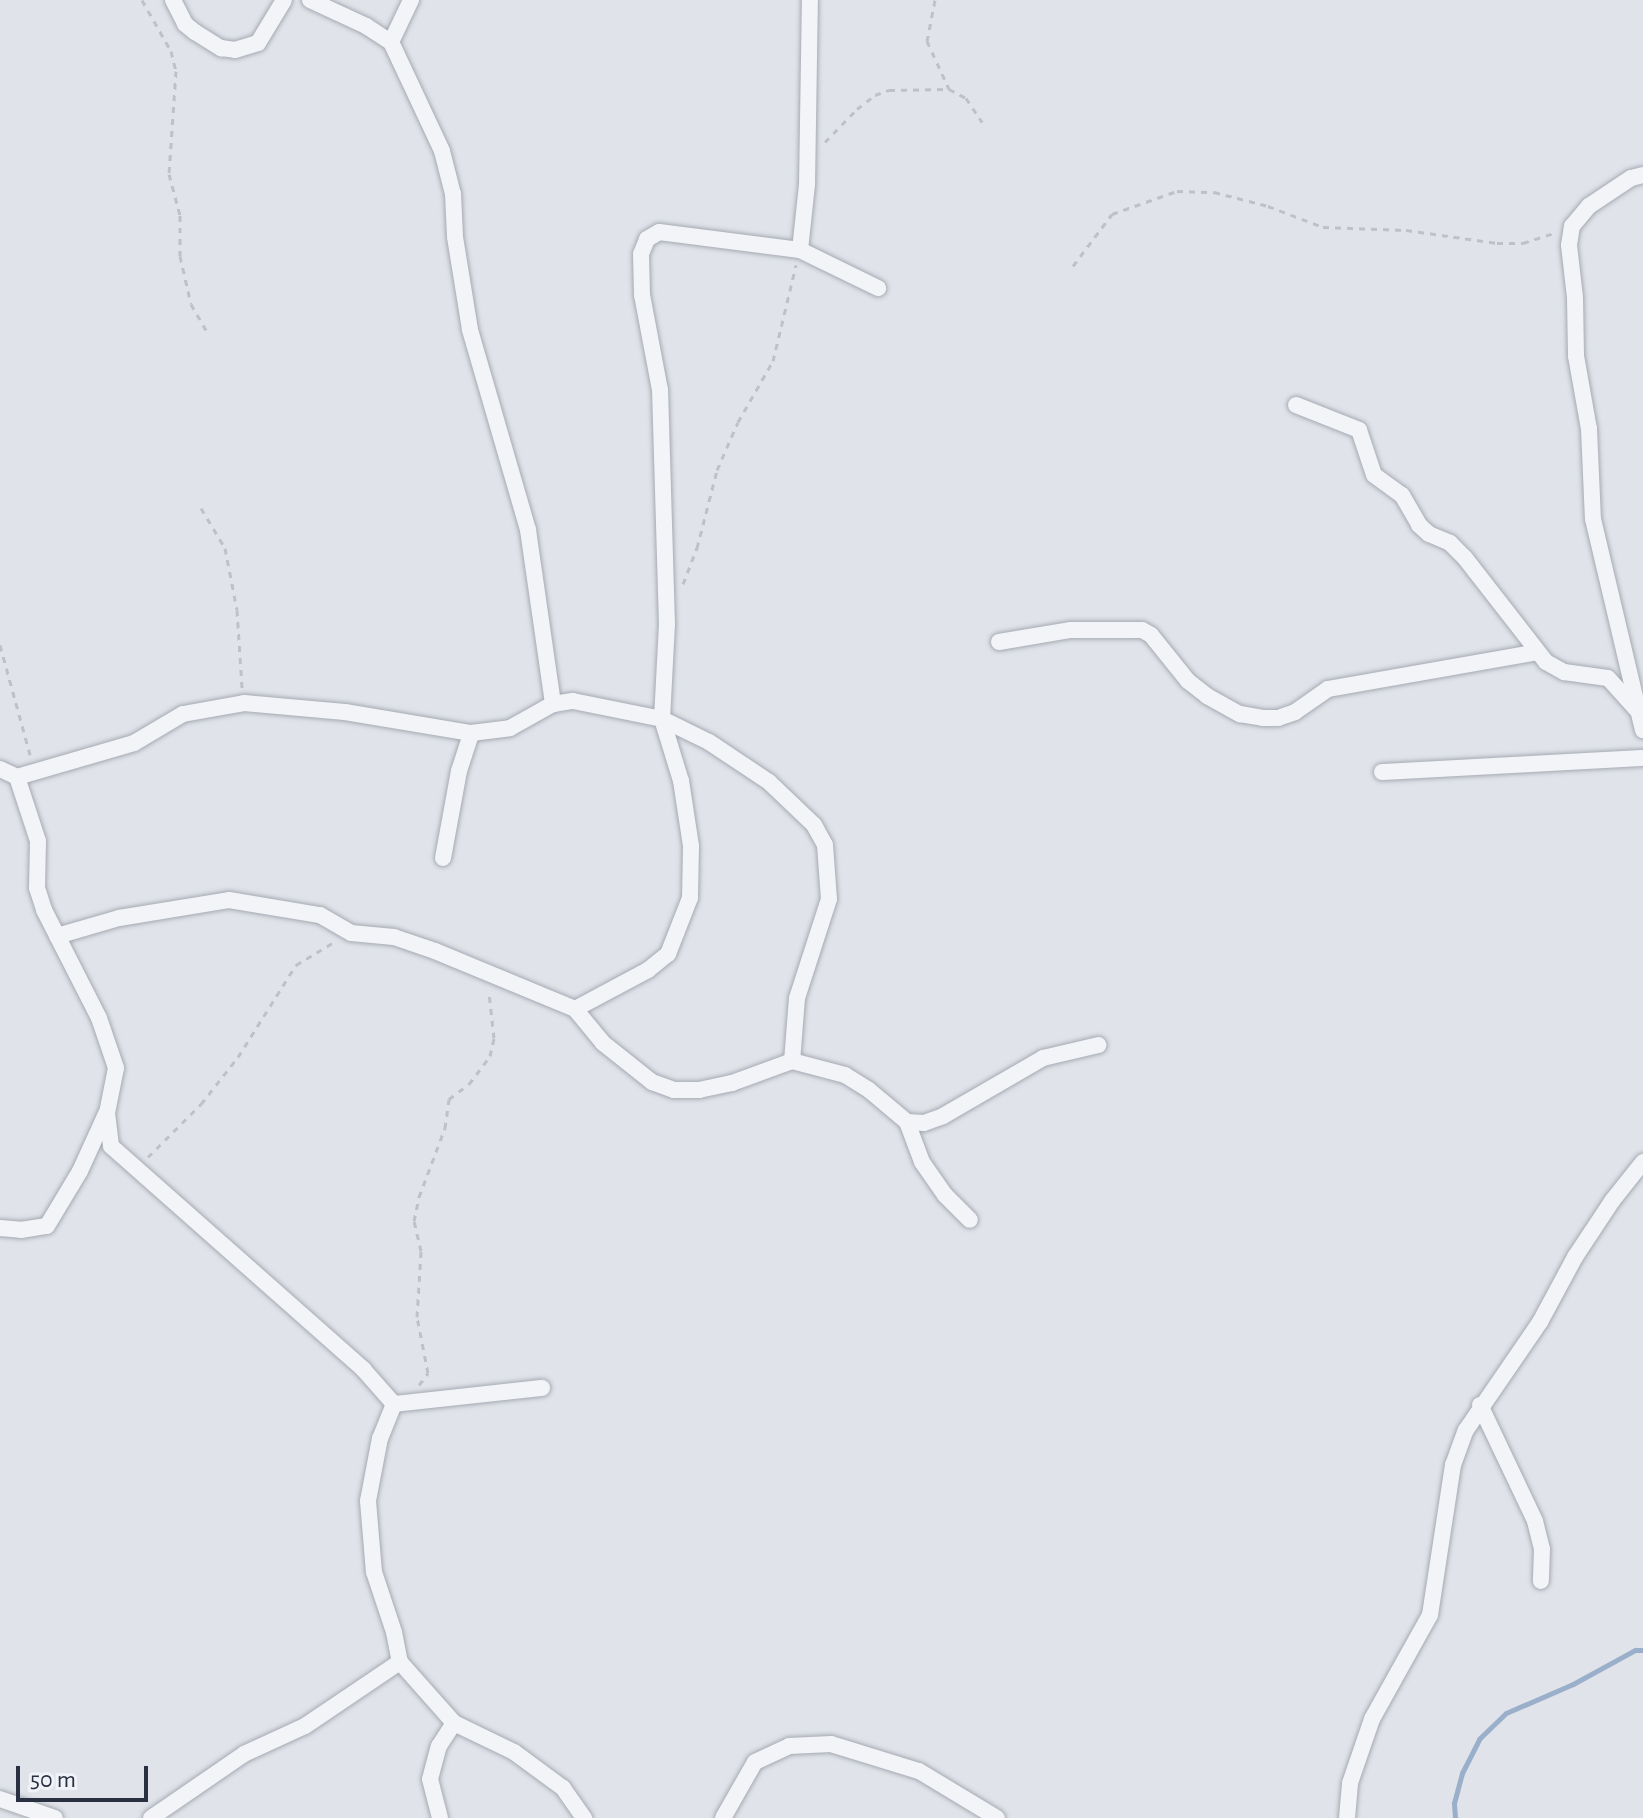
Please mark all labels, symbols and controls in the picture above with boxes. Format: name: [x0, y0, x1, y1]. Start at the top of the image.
scale bar: [20, 1750, 152, 1800]
text: 50 m: [30, 1768, 76, 1792]

